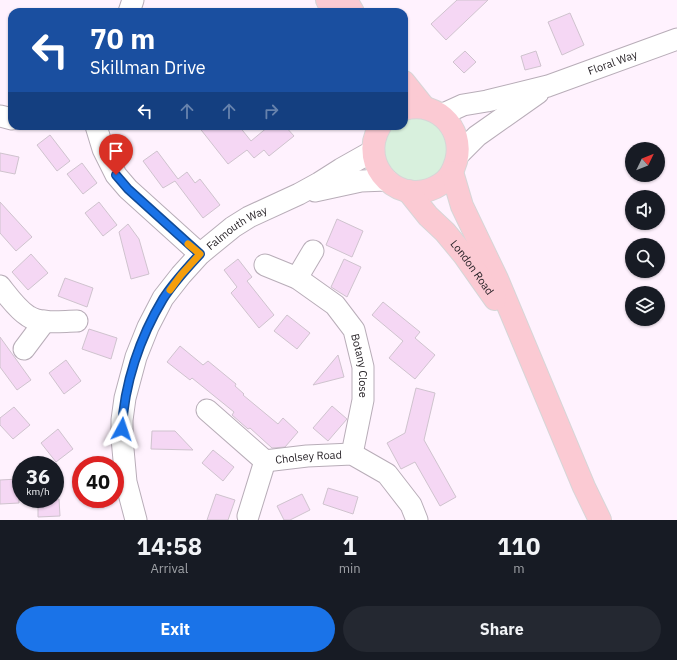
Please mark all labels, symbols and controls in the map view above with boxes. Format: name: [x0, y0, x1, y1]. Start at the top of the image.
text: 70 m: [90, 20, 155, 57]
icon: left: [24, 24, 76, 76]
street label: Floral Way: [586, 47, 640, 78]
text: Skillman Drive: [90, 56, 206, 79]
icon: left: [134, 100, 156, 122]
icon: ahead: [176, 100, 198, 122]
icon: ahead: [218, 100, 240, 122]
icon: right: [260, 100, 282, 122]
pin: [99, 134, 133, 175]
icon: arrive: [105, 140, 127, 162]
north arrow: [625, 142, 665, 182]
map controls: [625, 142, 665, 326]
button: sound: [625, 190, 665, 230]
street label: Falmouth Way: [203, 202, 270, 253]
street label: London Road: [447, 237, 497, 298]
button: search: [625, 238, 665, 278]
button: layers: [625, 286, 665, 326]
street label: Botany Close: [348, 332, 370, 398]
position arrow: [101, 408, 143, 450]
street label: Cholsey Road: [274, 447, 342, 467]
speed limit sign: 40: [72, 456, 124, 508]
text: 36: [26, 463, 50, 490]
text: km/h: [26, 485, 50, 498]
text: 14:58: [137, 530, 202, 562]
text: 1: [342, 530, 357, 562]
text: 110: [497, 530, 540, 562]
text: Arrival: [150, 560, 188, 577]
text: min: [339, 560, 361, 577]
text: m: [513, 560, 524, 577]
button: Exit: [16, 606, 335, 652]
button: Share: [343, 606, 661, 652]

